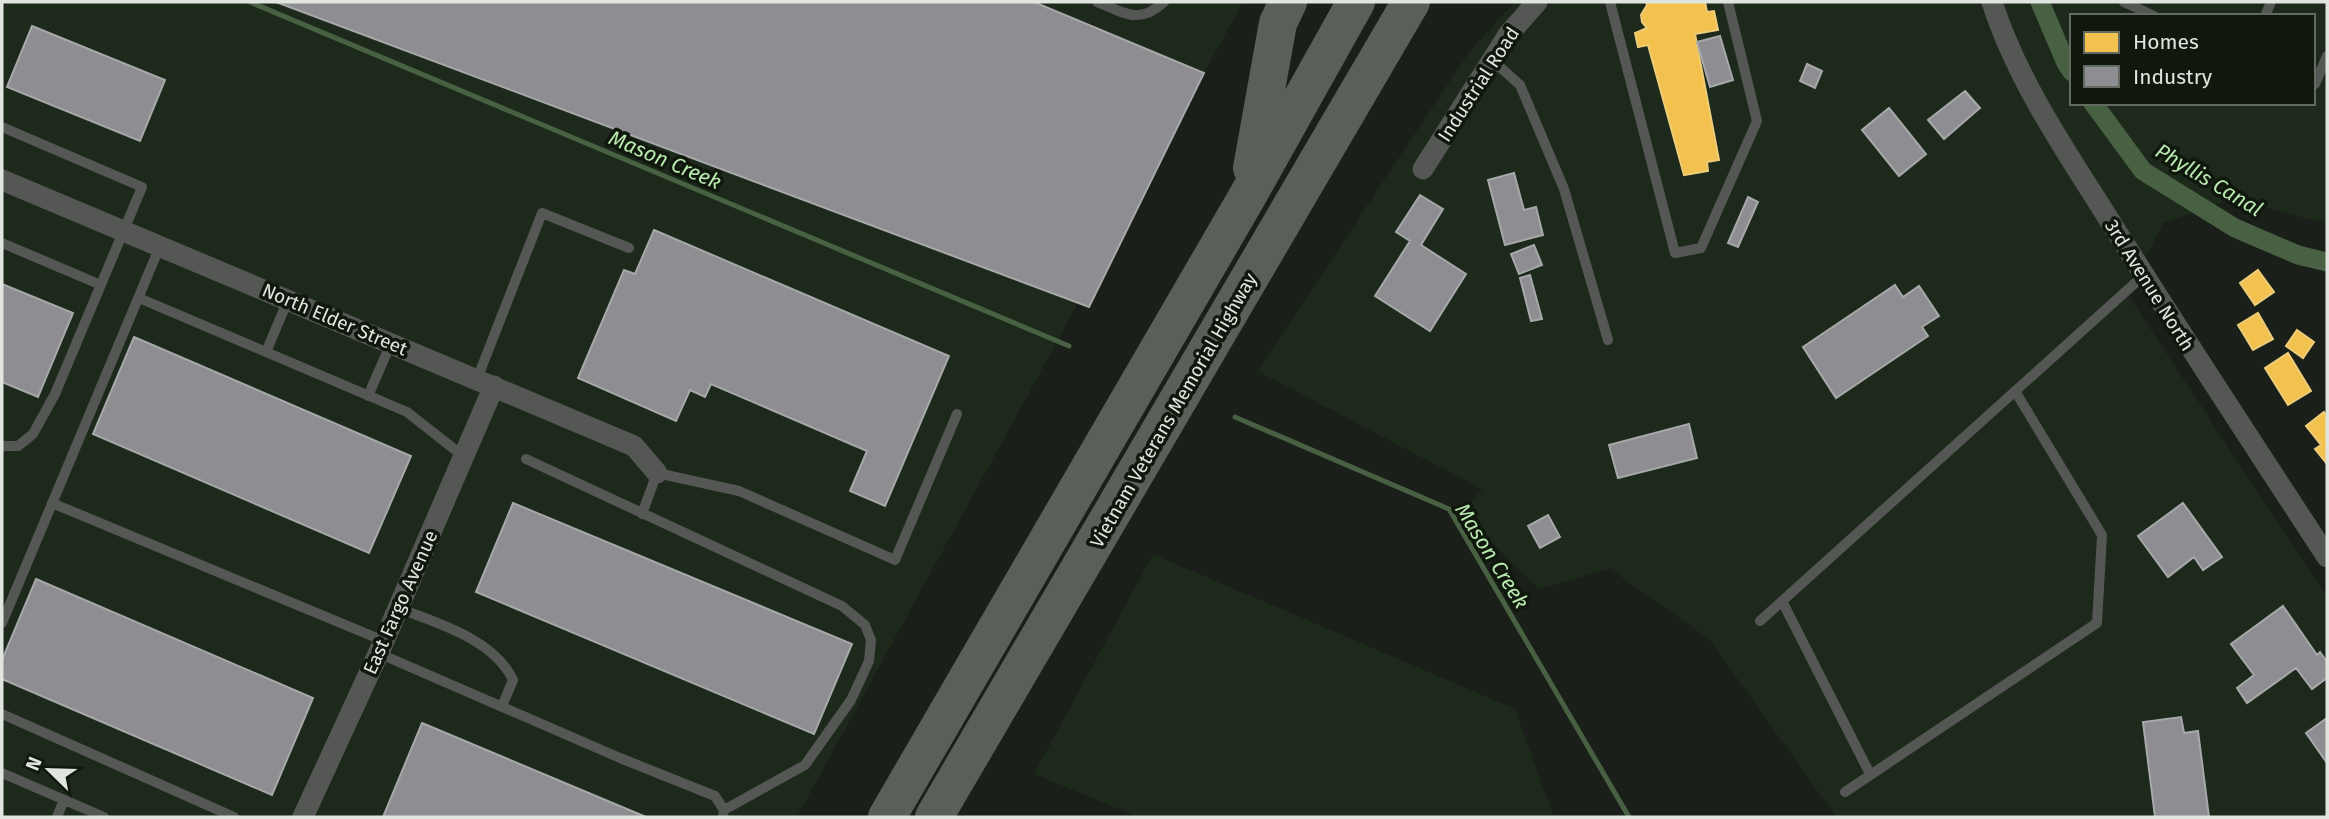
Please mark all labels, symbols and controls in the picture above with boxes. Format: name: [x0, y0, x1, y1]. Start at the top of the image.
legend: [2070, 14, 2315, 105]
street label: Industrial Road: [1433, 23, 1524, 146]
text: Homes: [2133, 29, 2199, 55]
text: Industry: [2133, 64, 2213, 90]
water label: Mason Creek: [605, 125, 725, 195]
water label: Phyllis Canal: [2151, 138, 2267, 222]
street label: 3rd Avenue North: [2100, 216, 2199, 355]
street label: Vietnam Veterans Memorial Highway: [1085, 268, 1262, 552]
street label: North Elder Street: [259, 278, 411, 360]
water label: Mason Creek: [1449, 498, 1535, 614]
street label: East Fargo Avenue: [358, 527, 443, 678]
north arrow: [14, 735, 84, 805]
text: N: [21, 753, 47, 774]

